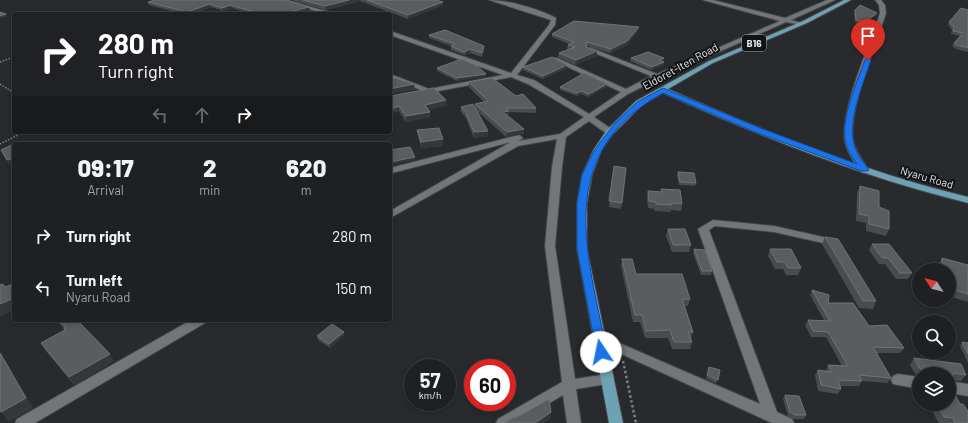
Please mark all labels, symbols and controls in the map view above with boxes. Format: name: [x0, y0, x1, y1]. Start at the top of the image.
pin: [851, 19, 885, 60]
icon: arrive: [857, 25, 879, 47]
text: 280 m: [98, 26, 174, 60]
icon: right: [32, 28, 84, 80]
road number: B16: [742, 35, 766, 51]
street label: Eldoret-Iten Road: [640, 40, 720, 92]
text: Turn right: [98, 60, 174, 82]
icon: left: [149, 104, 171, 126]
icon: ahead: [191, 104, 213, 126]
icon: right: [233, 104, 255, 126]
text: 09:17: [78, 153, 134, 182]
text: 2: [203, 153, 217, 182]
text: 620: [286, 153, 326, 182]
street label: Nyaru Road: [899, 163, 955, 191]
text: Arrival: [87, 182, 124, 198]
text: min: [199, 182, 220, 198]
text: m: [301, 182, 312, 198]
icon: right: [32, 225, 54, 247]
text: Turn right: [66, 227, 131, 245]
text: 280 m: [332, 227, 372, 245]
north arrow: [912, 263, 956, 307]
map controls: [912, 263, 956, 411]
text: Turn left: [66, 271, 122, 289]
icon: left: [32, 277, 54, 299]
text: 150 m: [335, 279, 372, 297]
text: Nyaru Road: [66, 289, 130, 305]
button: search: [912, 315, 956, 359]
position arrow: [580, 331, 622, 373]
speed limit sign: 60: [464, 359, 516, 411]
button: layers: [912, 367, 956, 411]
text: 57: [420, 368, 440, 392]
text: km/h: [419, 389, 441, 401]

